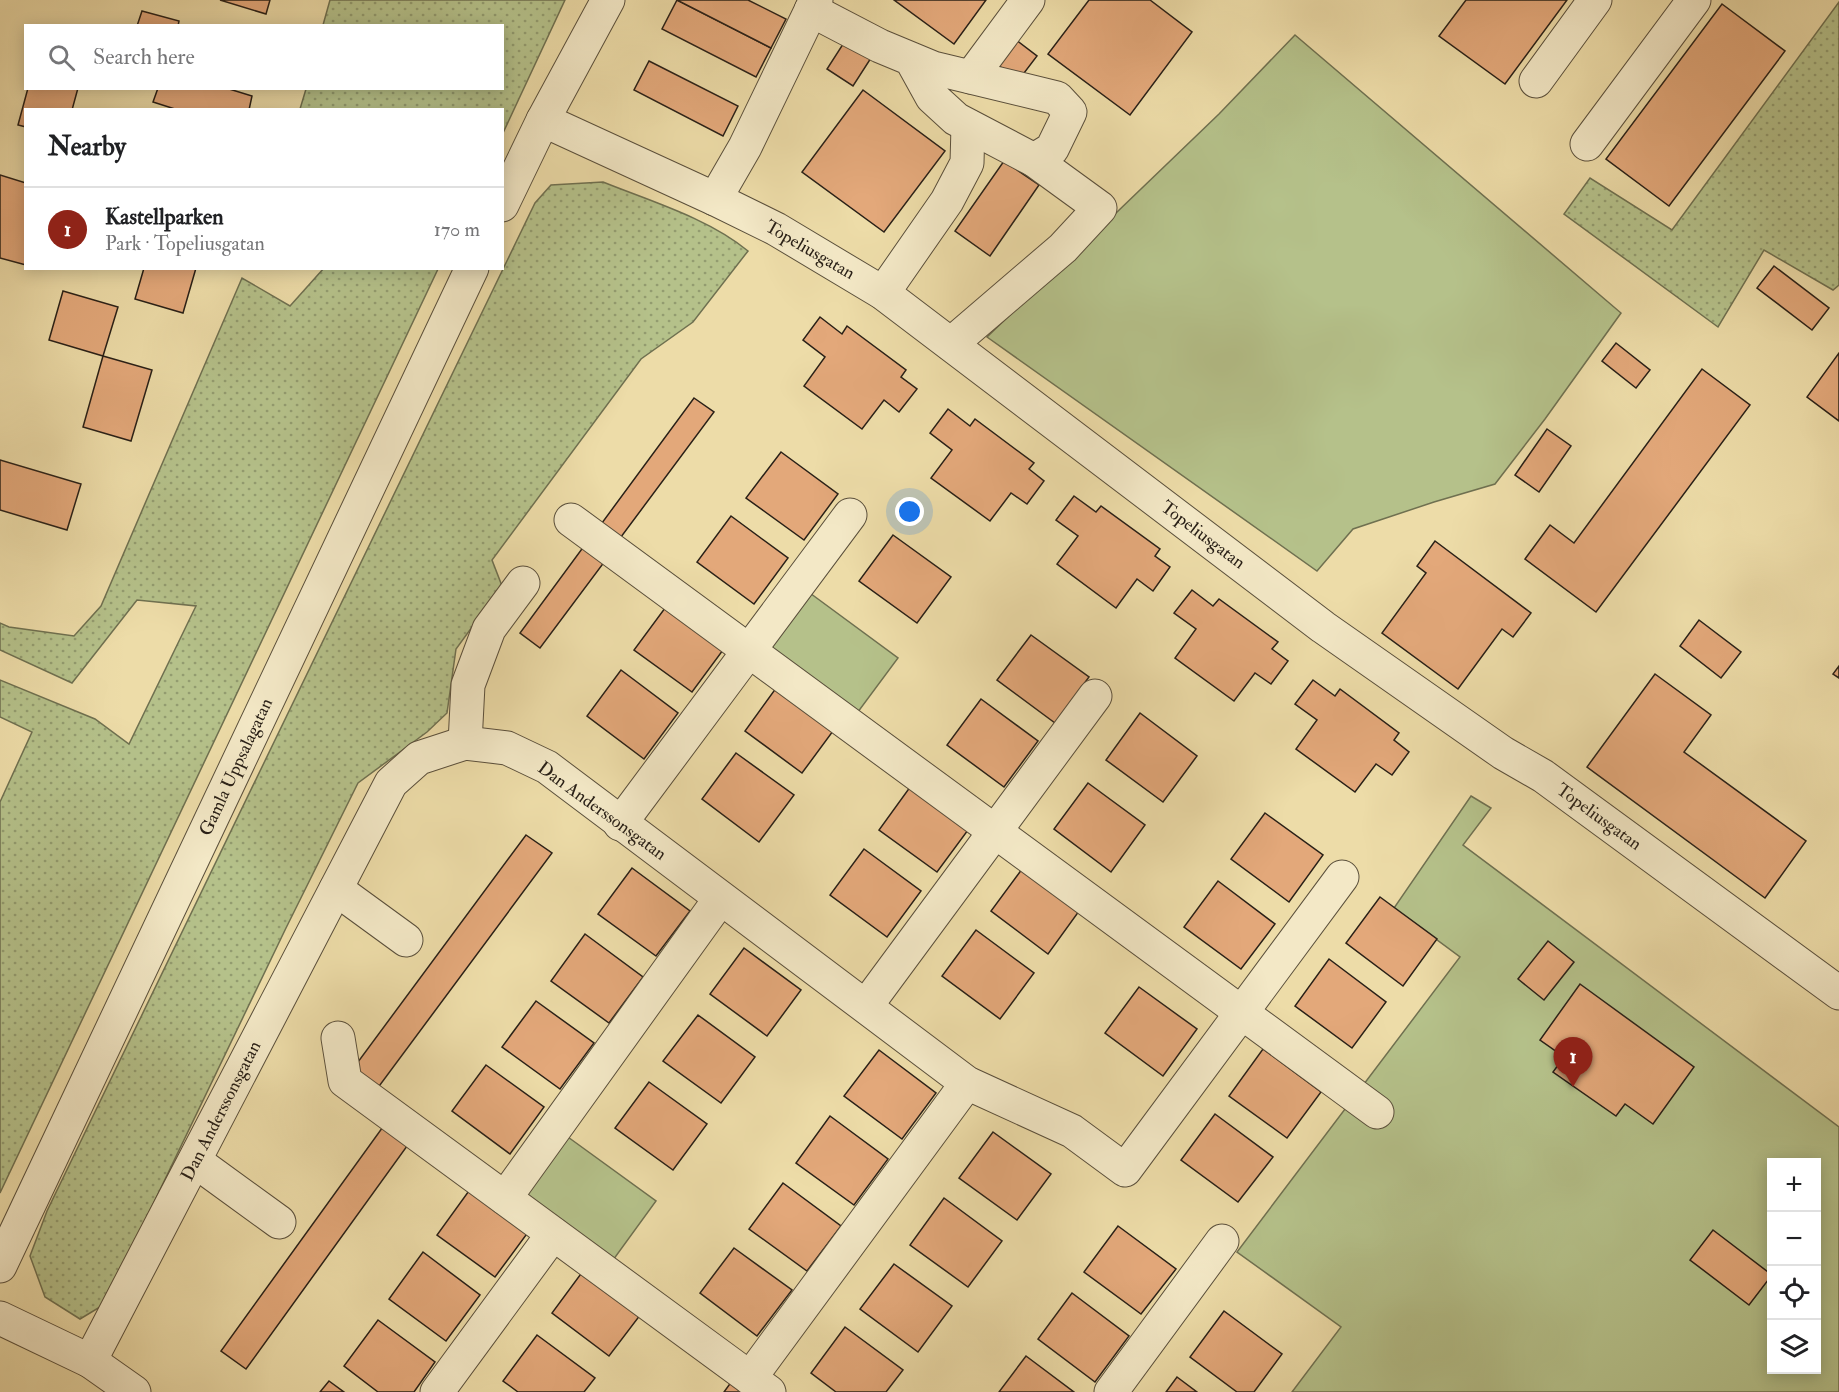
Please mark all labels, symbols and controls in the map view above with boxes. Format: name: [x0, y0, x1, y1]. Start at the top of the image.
search box: [24, 24, 504, 90]
icon: search: [45, 41, 78, 74]
text: Search here: [93, 43, 195, 71]
text: Nearby: [48, 131, 126, 163]
text: Kastellparken: [105, 203, 224, 231]
street label: Topeliusgatan: [761, 215, 859, 285]
text: 1: [64, 217, 71, 242]
text: 170 m: [434, 217, 480, 242]
text: Park · Topeliusgatan: [105, 231, 265, 256]
street label: Topeliusgatan: [1156, 496, 1250, 574]
your location: [895, 497, 924, 526]
street label: Gamla Uppsalagatan: [194, 694, 278, 840]
street label: Dan Anderssonsgatan: [533, 756, 671, 866]
street label: Topeliusgatan: [1552, 778, 1646, 856]
street label: Dan Anderssonsgatan: [176, 1037, 266, 1185]
pin: 1: [1554, 1038, 1592, 1087]
map controls: [1767, 1158, 1821, 1374]
button: +: [1767, 1158, 1821, 1212]
button: −: [1767, 1212, 1821, 1266]
button: locate: [1767, 1266, 1821, 1320]
button: layers: [1767, 1320, 1821, 1374]

